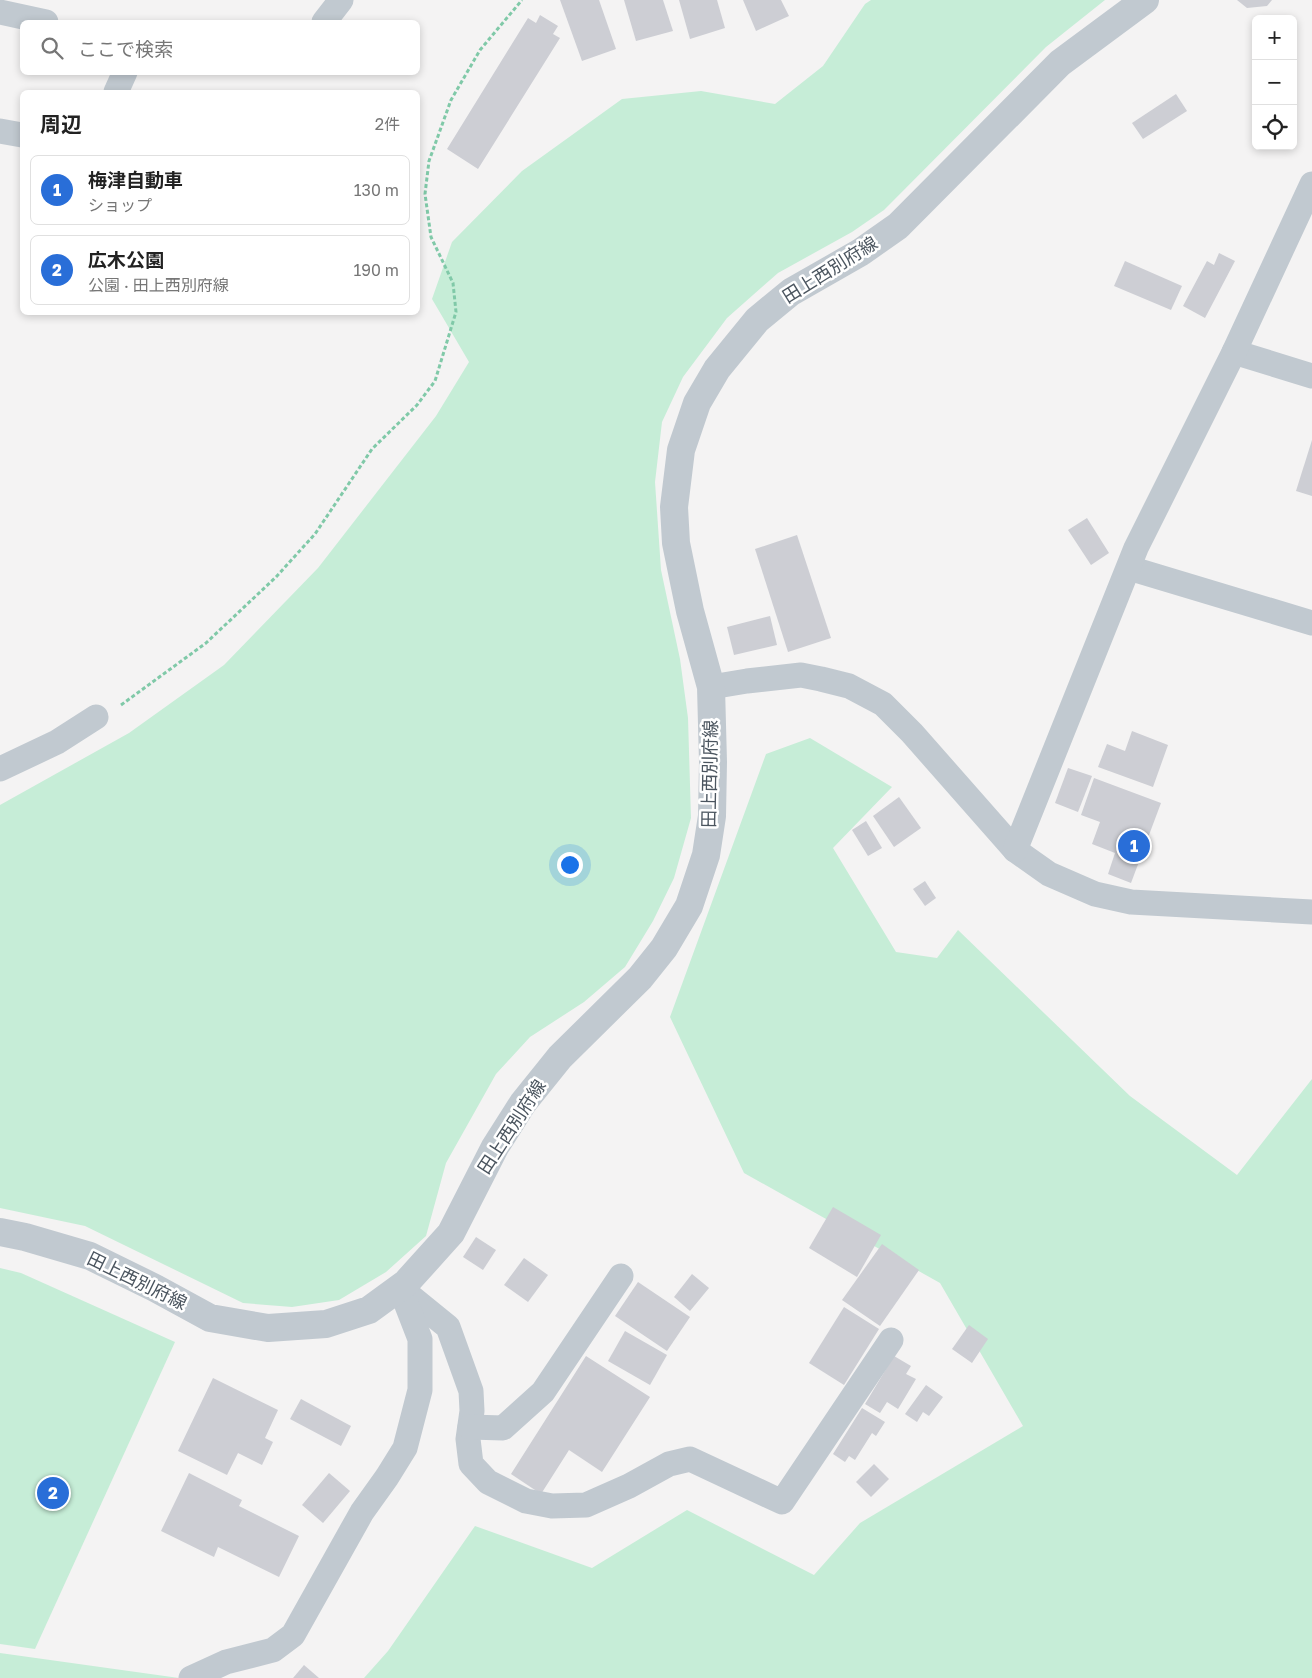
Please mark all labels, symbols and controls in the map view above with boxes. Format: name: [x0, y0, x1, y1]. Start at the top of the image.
map controls: [1252, 15, 1297, 150]
button: +: [1252, 15, 1297, 60]
search box: [20, 20, 420, 75]
icon: search: [38, 34, 66, 62]
text: ここで検索: [78, 37, 173, 60]
button: −: [1252, 60, 1297, 105]
button: locate: [1252, 105, 1297, 150]
text: 周辺: [40, 111, 82, 137]
text: 2件: [375, 114, 400, 134]
text: 梅津自動車: [88, 168, 183, 191]
text: 1: [53, 180, 61, 200]
text: 130 m: [354, 180, 399, 200]
text: ショップ: [88, 195, 152, 215]
street label: 田上西別府線: [778, 231, 881, 307]
text: 広木公園: [88, 248, 164, 271]
text: 2: [52, 260, 62, 280]
text: 190 m: [353, 260, 399, 280]
text: 公園 · 田上西別府線: [88, 275, 229, 295]
street label: 田上西別府線: [697, 720, 721, 828]
pin: 1: [1118, 827, 1150, 865]
your location: [557, 852, 583, 878]
street label: 田上西別府線: [473, 1075, 550, 1178]
street label: 田上西別府線: [84, 1247, 191, 1314]
pin: 2: [37, 1474, 69, 1512]

